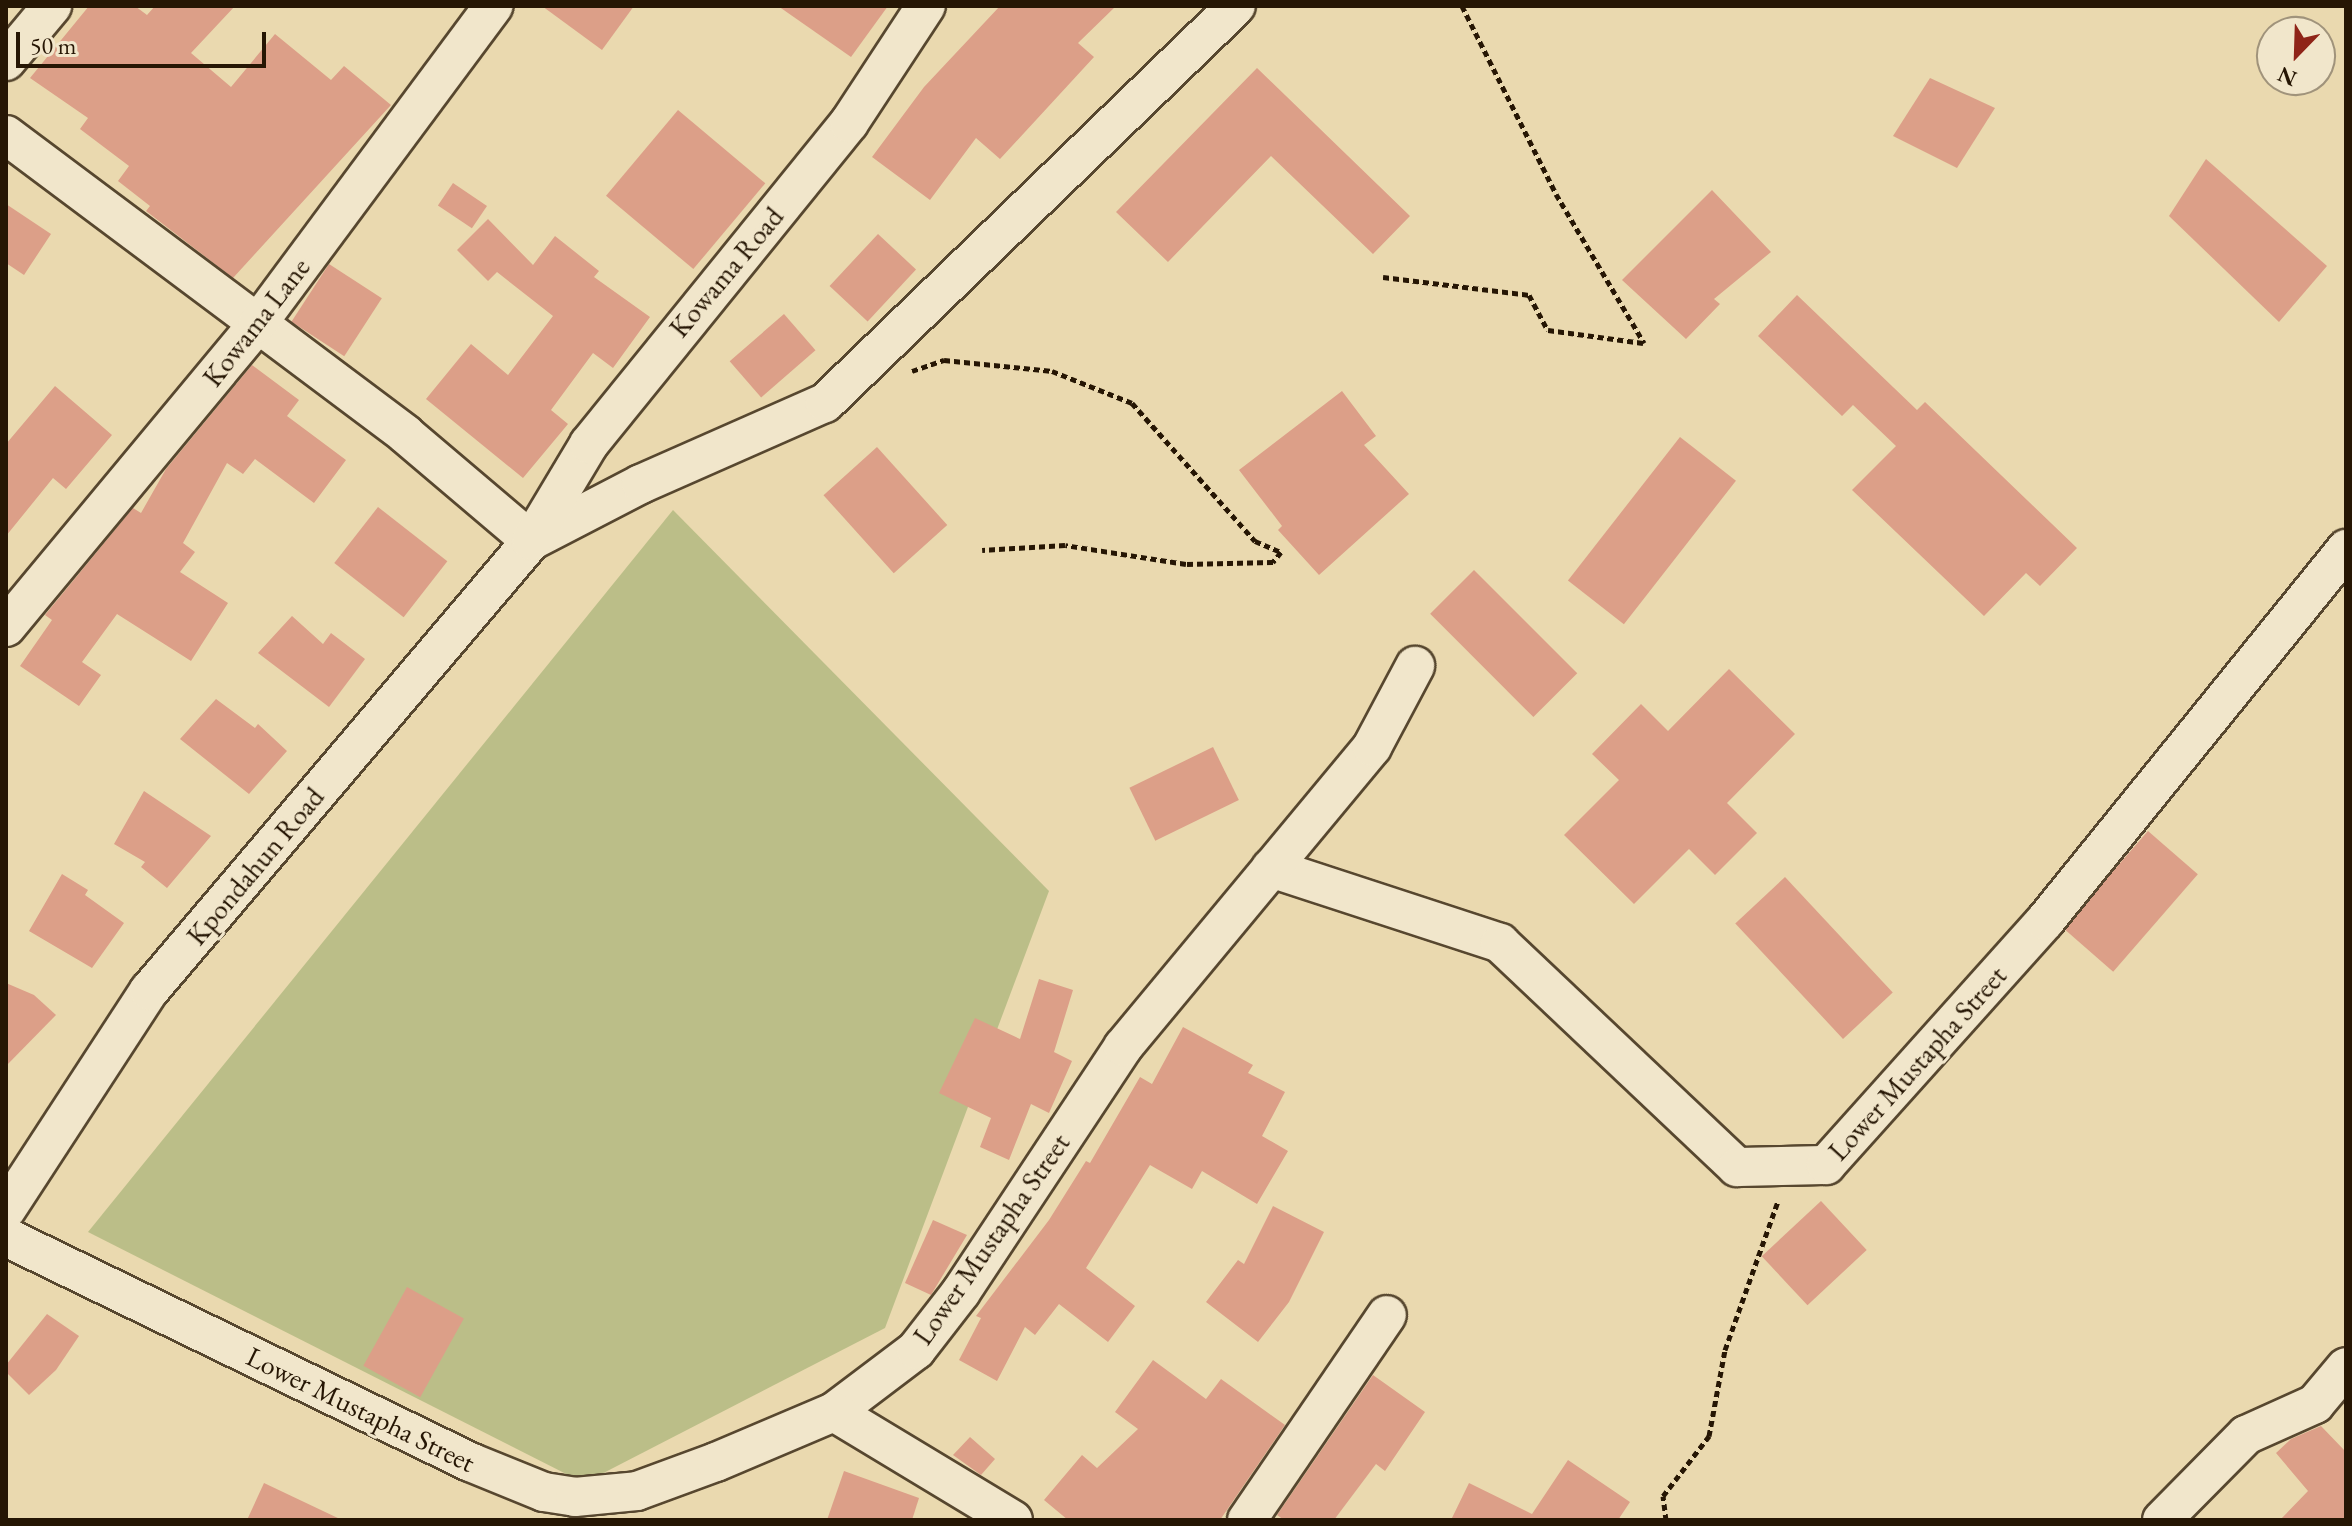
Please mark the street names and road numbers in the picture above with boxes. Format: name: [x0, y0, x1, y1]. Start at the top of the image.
street label: Kowama Road: [662, 200, 790, 344]
street label: Kowama Lane: [195, 251, 317, 393]
street label: Kpondahun Road: [179, 780, 331, 952]
street label: Lower Mustapha Street: [1821, 959, 2013, 1167]
street label: Lower Mustapha Street: [906, 1127, 1076, 1351]
street label: Lower Mustapha Street: [241, 1339, 481, 1479]

